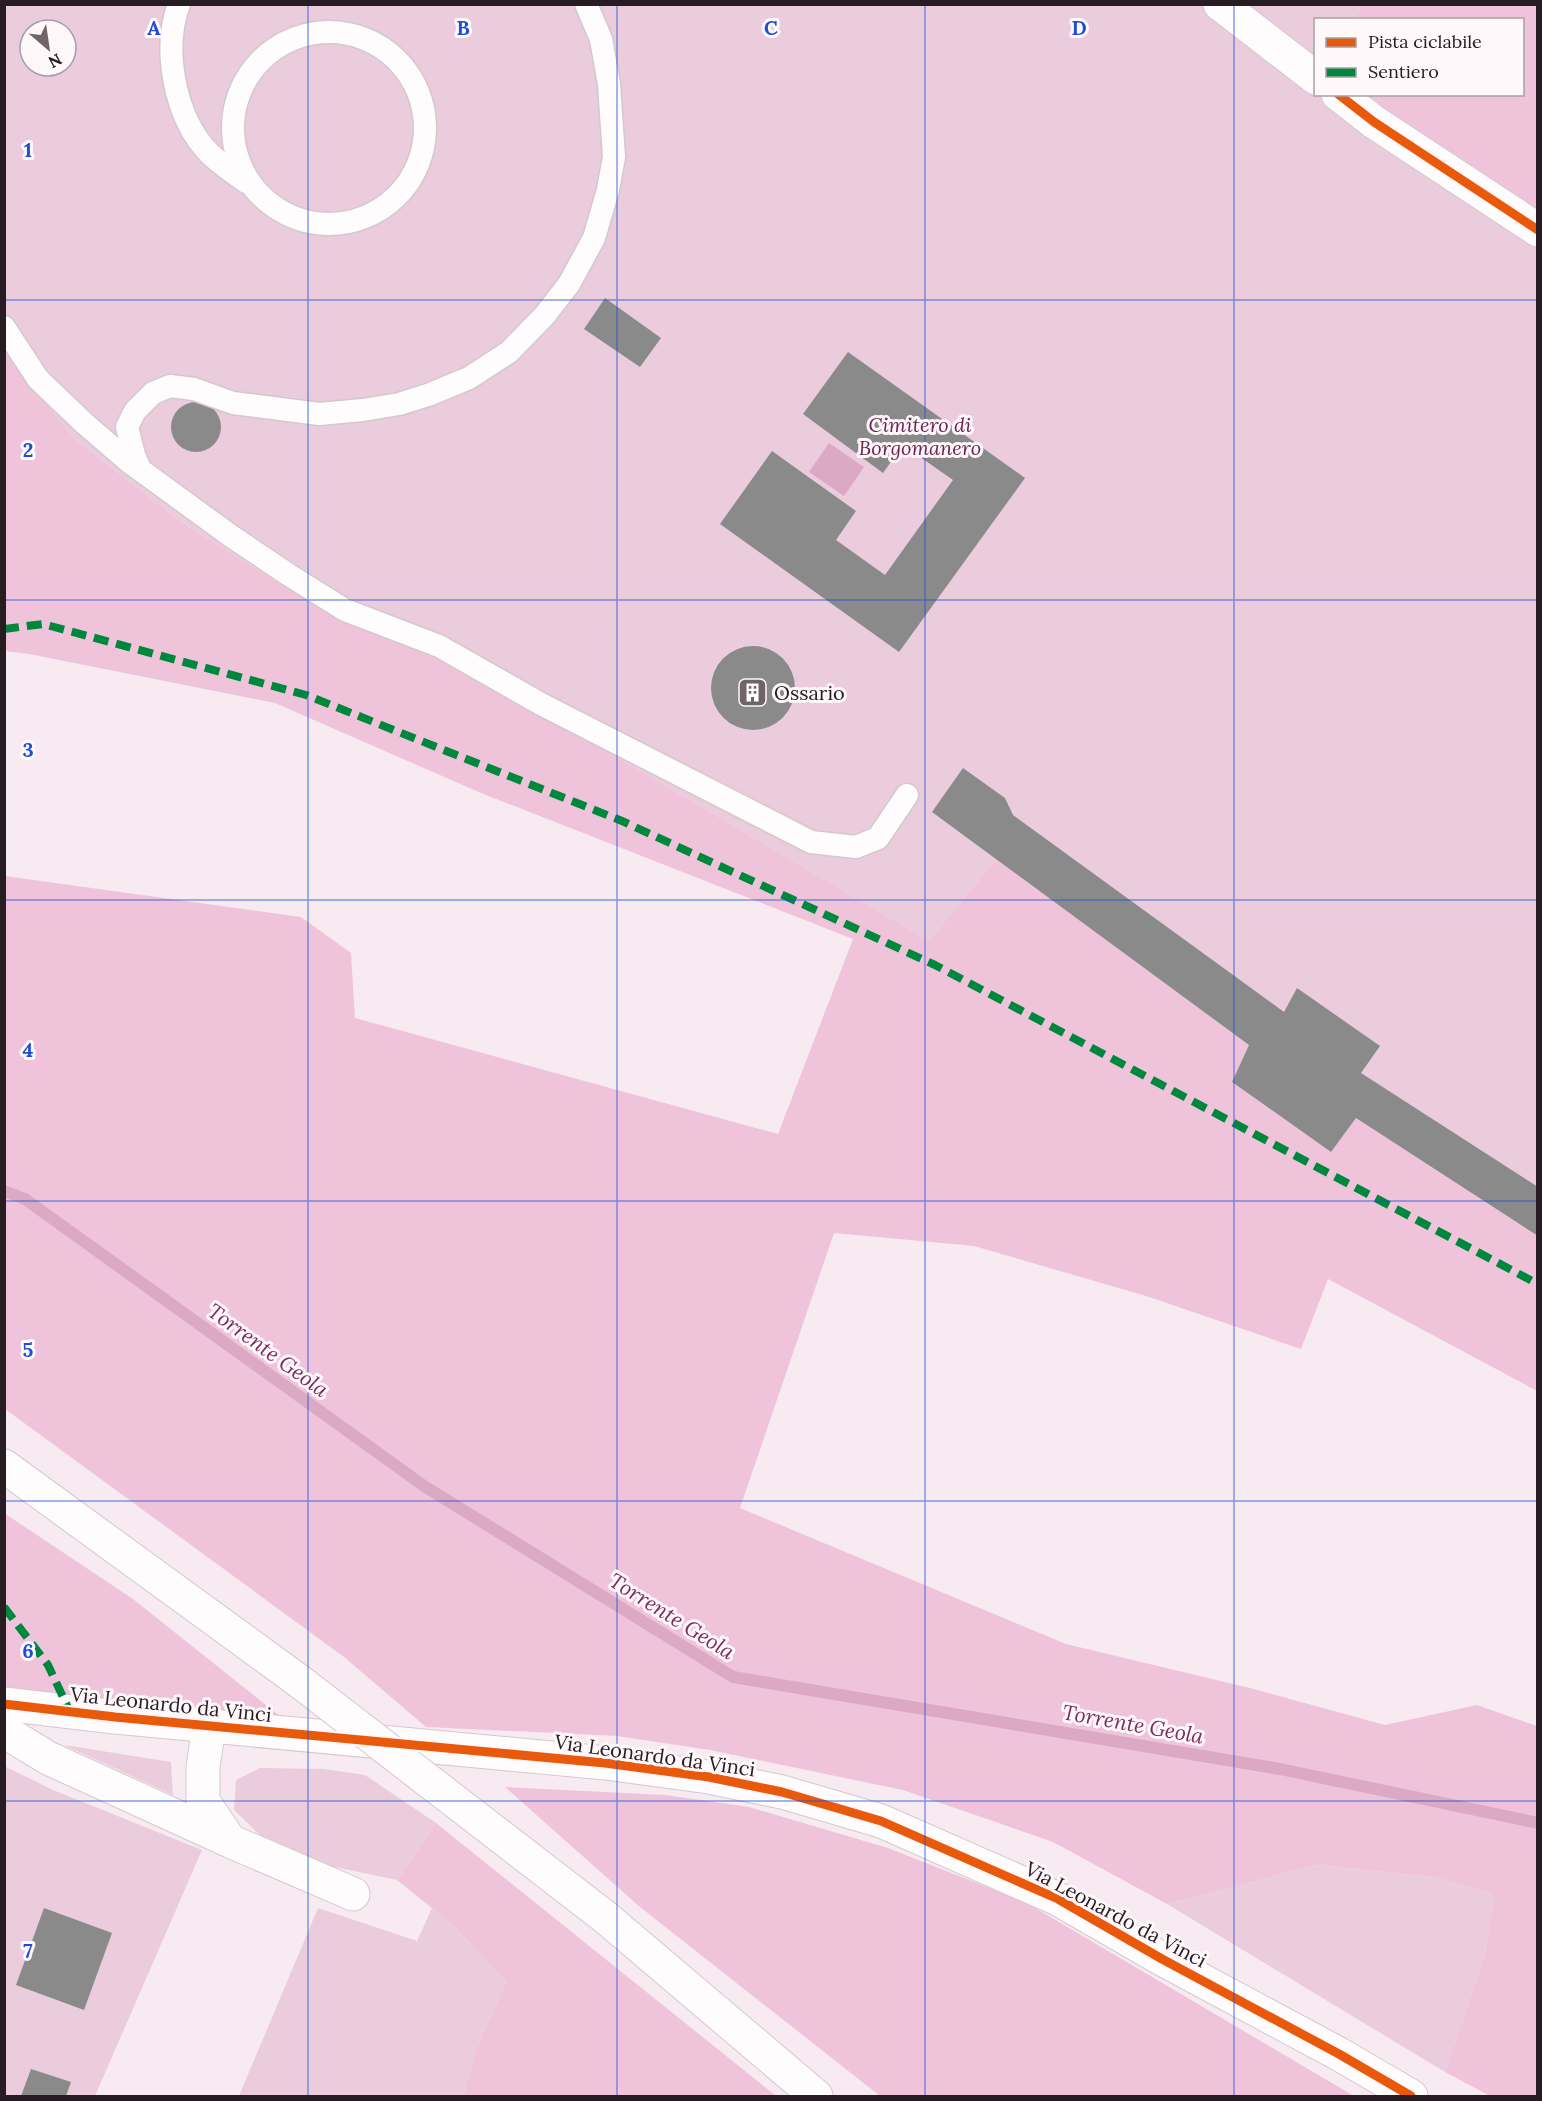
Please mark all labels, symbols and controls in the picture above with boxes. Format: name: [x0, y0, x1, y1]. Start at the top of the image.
text: A: [147, 15, 161, 40]
text: B: [456, 15, 470, 40]
text: C: [764, 15, 778, 40]
text: D: [1071, 15, 1087, 40]
north arrow: [18, 18, 78, 78]
legend: [1314, 18, 1524, 96]
text: Pista ciclabile: [1368, 30, 1482, 53]
text: N: [45, 49, 66, 73]
text: Sentiero: [1368, 60, 1439, 83]
text: 1: [24, 137, 32, 162]
park label: Cimitero di Borgomanero: [859, 412, 981, 460]
text: 2: [23, 437, 33, 462]
building icon: Ossario: [737, 676, 769, 708]
place label: Ossario: [774, 680, 845, 705]
text: 3: [22, 737, 34, 762]
text: 4: [23, 1037, 34, 1062]
water label: Torrente Geola: [202, 1297, 334, 1403]
text: 5: [23, 1337, 34, 1362]
water label: Torrente Geola: [604, 1567, 740, 1665]
text: 6: [22, 1638, 34, 1663]
street label: Via Leonardo da Vinci: [68, 1681, 273, 1727]
water label: Torrente Geola: [1060, 1698, 1206, 1750]
street label: Via Leonardo da Vinci: [552, 1728, 757, 1781]
street label: Via Leonardo da Vinci: [1020, 1855, 1211, 1972]
text: 7: [23, 1938, 33, 1963]

